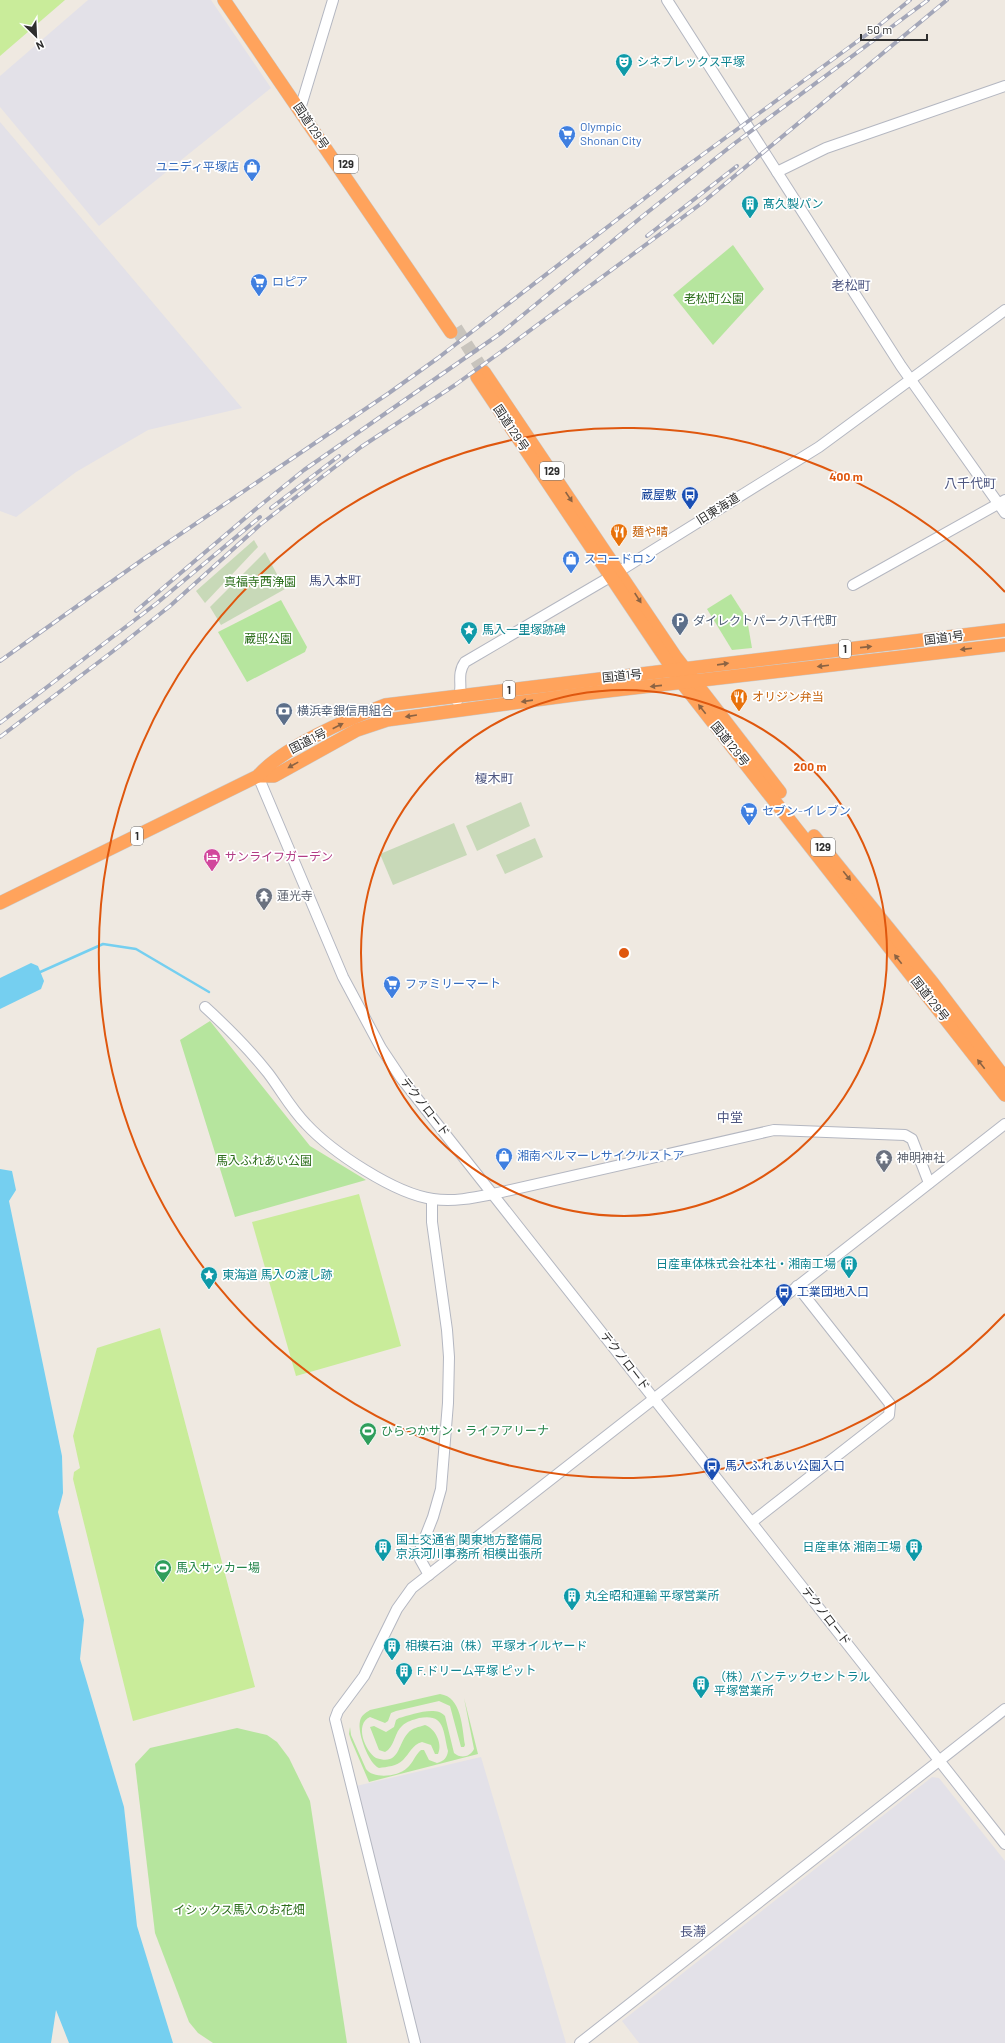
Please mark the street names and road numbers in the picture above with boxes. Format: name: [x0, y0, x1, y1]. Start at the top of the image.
street label: 国道129号: [291, 100, 332, 151]
road number: 129: [334, 155, 358, 173]
street label: 国道129号: [491, 402, 532, 453]
road number: 129: [540, 462, 564, 480]
street label: 旧東海道: [693, 489, 742, 527]
street label: 国道1号: [923, 628, 965, 646]
road number: 1: [839, 640, 851, 658]
street label: 国道1号: [601, 666, 643, 684]
road number: 1: [503, 681, 515, 699]
street label: 国道129号: [709, 718, 753, 768]
street label: 国道1号: [286, 725, 329, 755]
road number: 1: [131, 827, 143, 845]
road number: 129: [811, 838, 835, 856]
street label: 国道129号: [909, 973, 953, 1024]
street label: テクノロード: [398, 1074, 453, 1139]
street label: テクノロード: [598, 1328, 653, 1393]
street label: テクノロード: [799, 1583, 854, 1648]

